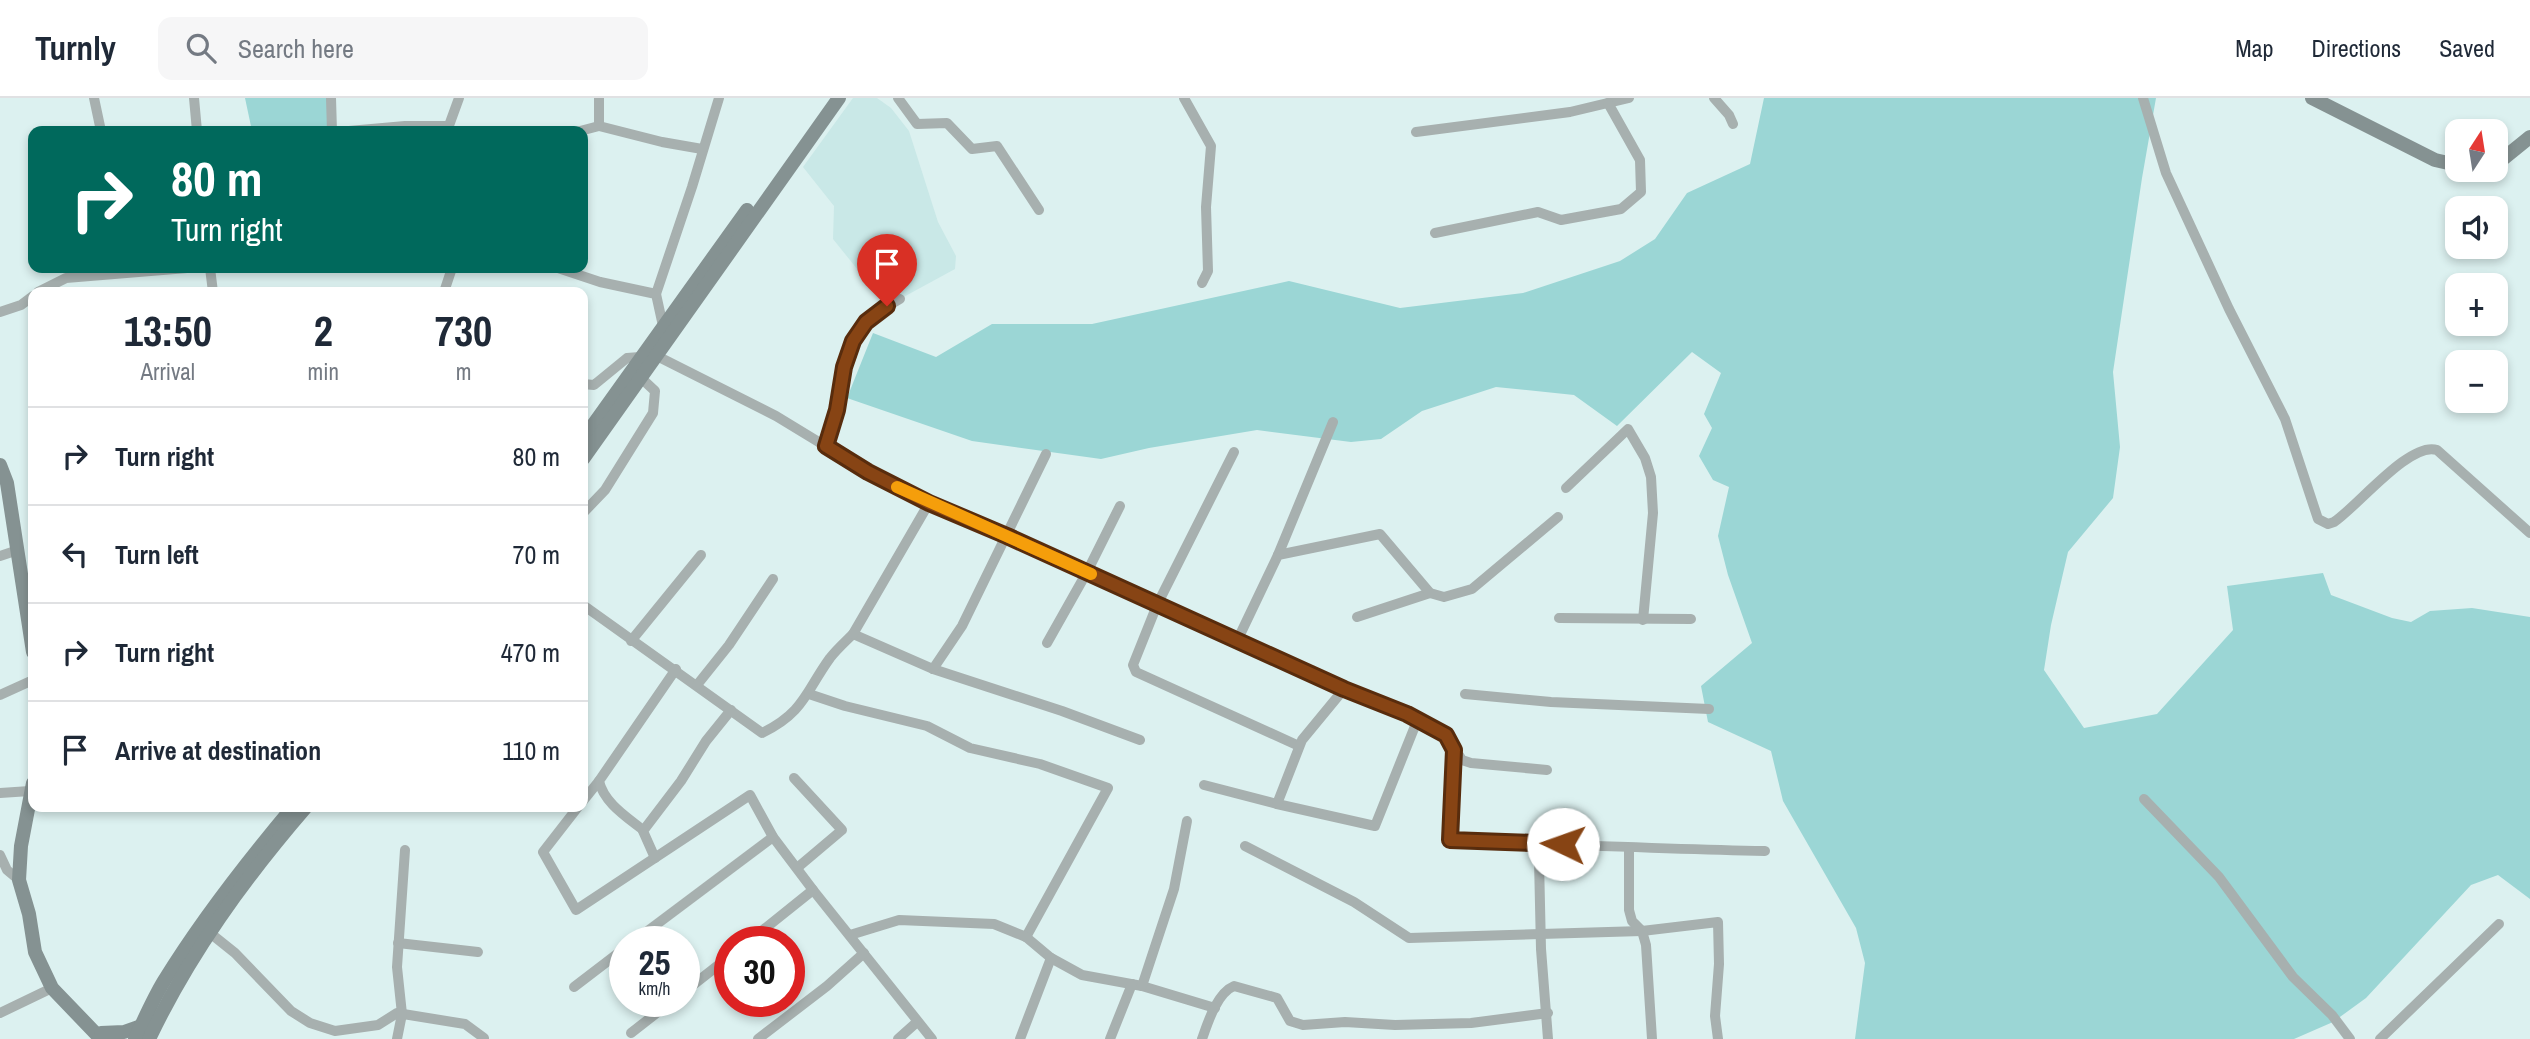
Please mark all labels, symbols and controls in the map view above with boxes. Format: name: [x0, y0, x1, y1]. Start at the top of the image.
search box: [158, 17, 648, 80]
text: Turnly: [35, 26, 116, 70]
icon: search: [182, 29, 220, 67]
text: Search here: [238, 31, 354, 66]
text: Map: [2235, 32, 2273, 64]
text: Directions: [2311, 32, 2401, 64]
text: Saved: [2439, 32, 2495, 64]
north arrow: [2445, 119, 2508, 182]
map controls: [2445, 119, 2508, 413]
text: 80 m: [171, 145, 263, 211]
icon: right: [56, 154, 147, 245]
button: sound: [2445, 196, 2508, 259]
text: Turn right: [171, 208, 283, 251]
pin: [857, 234, 917, 306]
icon: arrive: [868, 245, 906, 283]
button: +: [2445, 273, 2508, 336]
text: 13:50: [124, 303, 212, 359]
text: 2: [314, 303, 333, 359]
text: 730: [435, 303, 492, 359]
button: −: [2445, 350, 2508, 413]
text: Arrival: [141, 356, 195, 387]
text: min: [308, 356, 339, 387]
text: m: [456, 356, 471, 387]
icon: right: [56, 437, 94, 475]
text: Turn right: [115, 439, 214, 474]
text: 80 m: [513, 439, 560, 474]
icon: left: [56, 535, 94, 573]
text: Turn left: [115, 537, 199, 572]
text: 70 m: [513, 537, 560, 572]
icon: right: [56, 633, 94, 671]
text: Turn right: [115, 635, 214, 670]
text: 470 m: [501, 635, 560, 670]
icon: arrive: [56, 731, 94, 769]
text: Arrive at destination: [115, 733, 321, 768]
text: 110 m: [502, 733, 560, 768]
position arrow: [1526, 807, 1600, 881]
speed limit sign: 30: [714, 926, 805, 1017]
text: 25: [639, 939, 670, 986]
text: km/h: [639, 976, 671, 1001]

